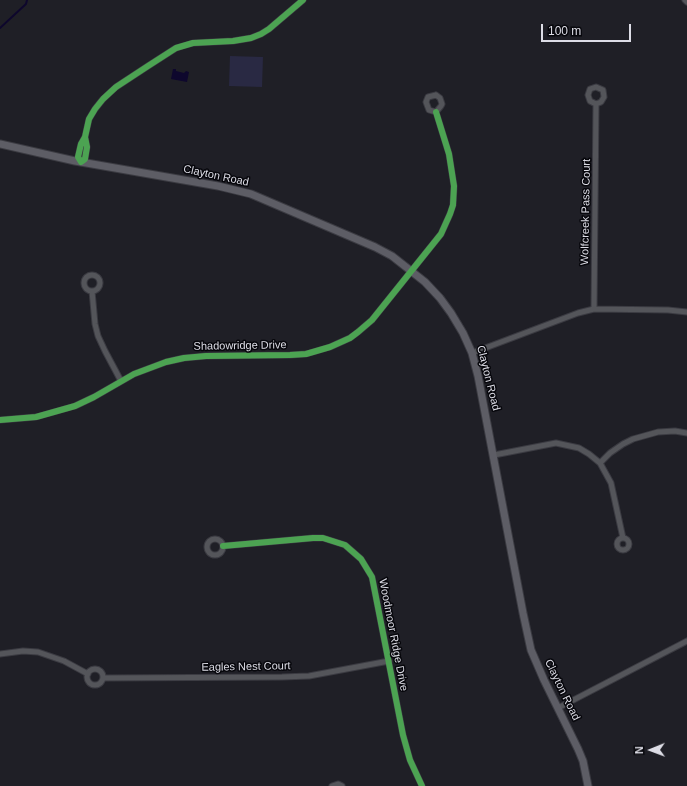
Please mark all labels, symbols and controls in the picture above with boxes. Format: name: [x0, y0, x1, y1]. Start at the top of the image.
scale bar: [543, 16, 633, 42]
text: 100 m: [548, 24, 581, 38]
street label: Wolfcreek Pass Court: [578, 159, 594, 265]
street label: Clayton Road: [182, 163, 250, 189]
street label: Shadowridge Drive: [193, 339, 287, 353]
street label: Clayton Road: [474, 344, 502, 412]
street label: Woodmoor Ridge Drive: [376, 578, 410, 692]
street label: Clayton Road: [541, 657, 583, 723]
street label: Eagles Nest Court: [201, 660, 291, 674]
north arrow: [631, 730, 671, 770]
text: N: [633, 746, 645, 754]

